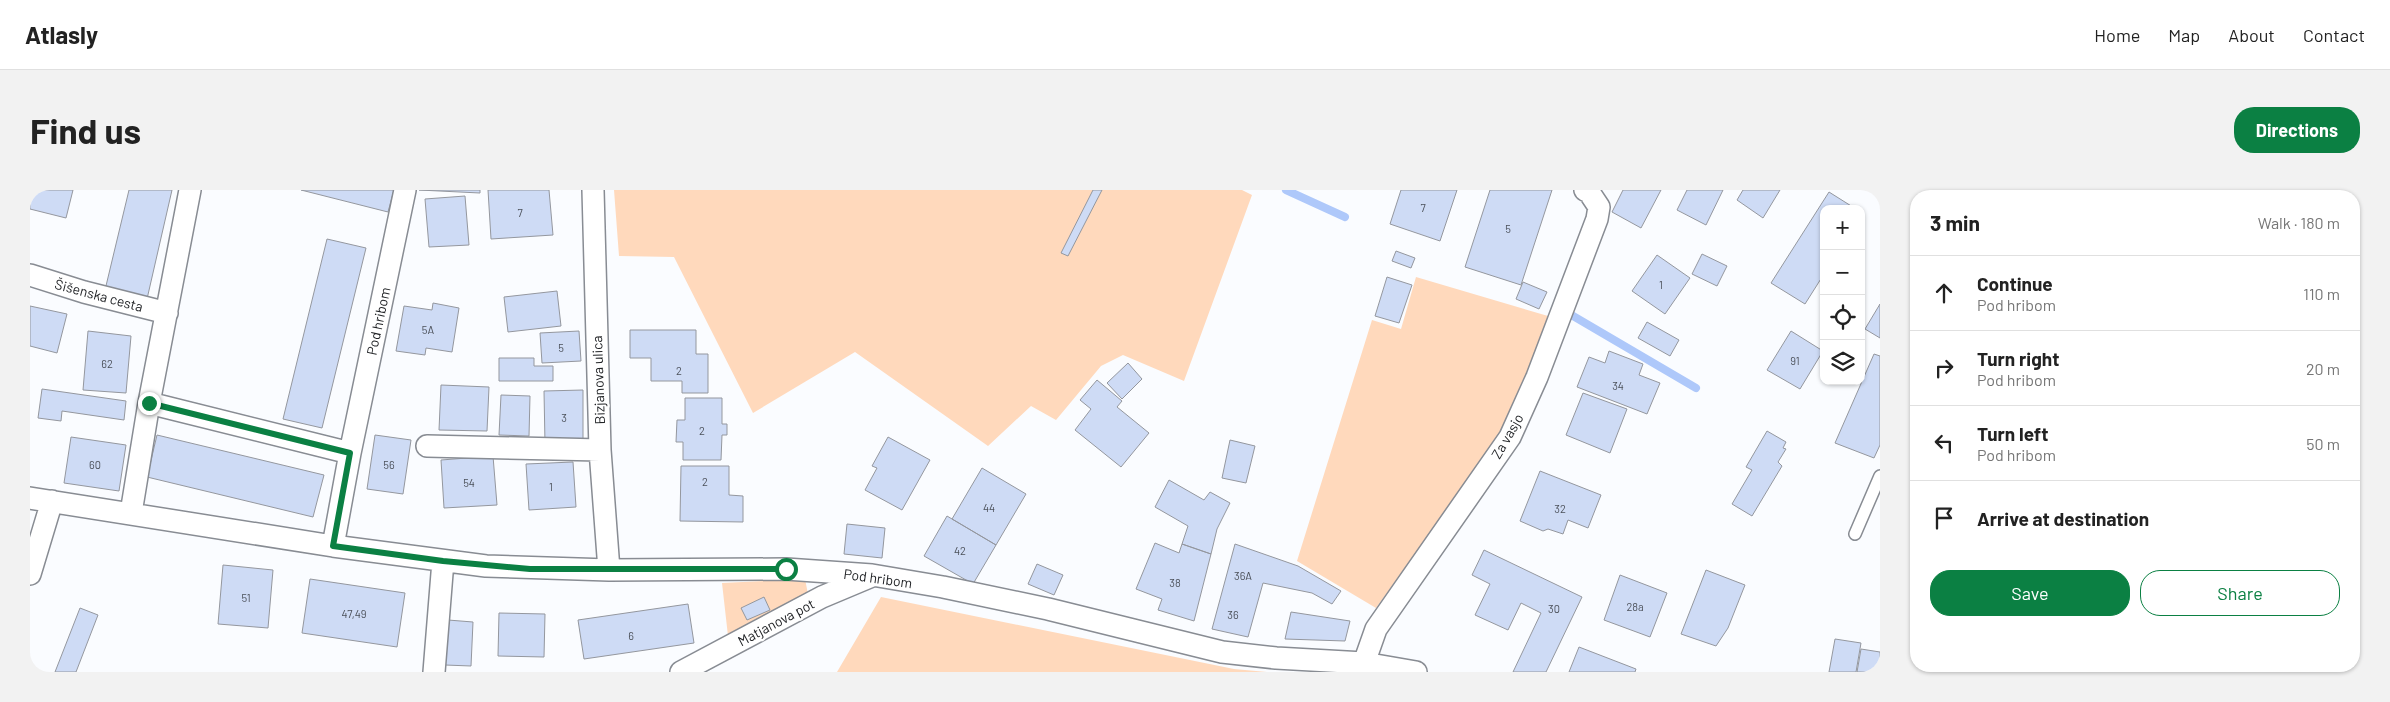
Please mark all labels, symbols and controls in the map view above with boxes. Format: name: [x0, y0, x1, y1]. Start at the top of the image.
text: Atlasly: [25, 20, 98, 49]
text: Home: [2094, 24, 2140, 46]
text: Map: [2168, 24, 2200, 46]
text: About: [2228, 24, 2275, 46]
text: Contact: [2303, 24, 2365, 46]
button: Directions: [2234, 107, 2360, 153]
text: Find us: [30, 109, 141, 151]
house number: 7: [1420, 201, 1426, 214]
map controls: [1820, 205, 1865, 385]
button: +: [1820, 205, 1865, 250]
house number: 7: [517, 206, 523, 219]
text: 3 min: [1930, 210, 1980, 235]
text: Walk · 180 m: [2258, 213, 2340, 232]
house number: 5: [1505, 222, 1511, 235]
button: −: [1820, 250, 1865, 295]
text: Continue: [1977, 272, 2053, 295]
street label: Šišenska cesta: [53, 275, 145, 315]
house number: 1: [1659, 278, 1663, 291]
icon: ahead: [1930, 279, 1958, 307]
text: 110 m: [2303, 284, 2340, 303]
street label: Pod hribom: [363, 285, 393, 357]
button: locate: [1820, 295, 1865, 340]
text: Pod hribom: [1977, 295, 2056, 314]
house number: 5A: [422, 323, 434, 336]
street label: Bizjanova ulica: [588, 335, 608, 425]
button: layers: [1820, 340, 1865, 385]
house number: 5: [558, 341, 564, 354]
text: Turn right: [1977, 347, 2059, 370]
house number: 91: [1790, 354, 1800, 367]
icon: right: [1930, 354, 1958, 382]
house number: 62: [101, 357, 113, 370]
text: 20 m: [2306, 359, 2340, 378]
house number: 2: [676, 364, 682, 377]
text: Pod hribom: [1977, 370, 2056, 389]
house number: 34: [1612, 379, 1624, 392]
route end: [138, 392, 161, 415]
street label: Za vasjo: [1487, 410, 1527, 462]
house number: 3: [561, 411, 567, 424]
text: Turn left: [1977, 422, 2048, 445]
house number: 2: [699, 424, 705, 437]
icon: left: [1930, 429, 1958, 457]
text: 50 m: [2306, 434, 2340, 453]
text: Pod hribom: [1977, 445, 2056, 464]
house number: 60: [89, 458, 101, 471]
house number: 56: [383, 458, 395, 471]
house number: 2: [702, 475, 708, 488]
house number: 54: [463, 476, 475, 489]
house number: 1: [549, 480, 553, 493]
house number: 44: [983, 501, 995, 514]
house number: 32: [1554, 502, 1566, 515]
icon: arrive: [1930, 504, 1958, 532]
text: Arrive at destination: [1977, 507, 2149, 530]
house number: 42: [954, 544, 966, 557]
route start: [775, 558, 798, 581]
street label: Pod hribom: [843, 565, 913, 591]
house number: 36A: [1234, 569, 1252, 582]
button: Save: [1930, 570, 2130, 616]
button: Share: [2140, 570, 2340, 616]
house number: 38: [1169, 576, 1181, 589]
house number: 51: [241, 591, 251, 604]
street label: Matjanova pot: [735, 595, 817, 649]
house number: 28a: [1626, 600, 1644, 613]
house number: 30: [1548, 602, 1560, 615]
house number: 47,49: [341, 607, 367, 620]
house number: 36: [1227, 608, 1239, 621]
house number: 6: [628, 629, 634, 642]

